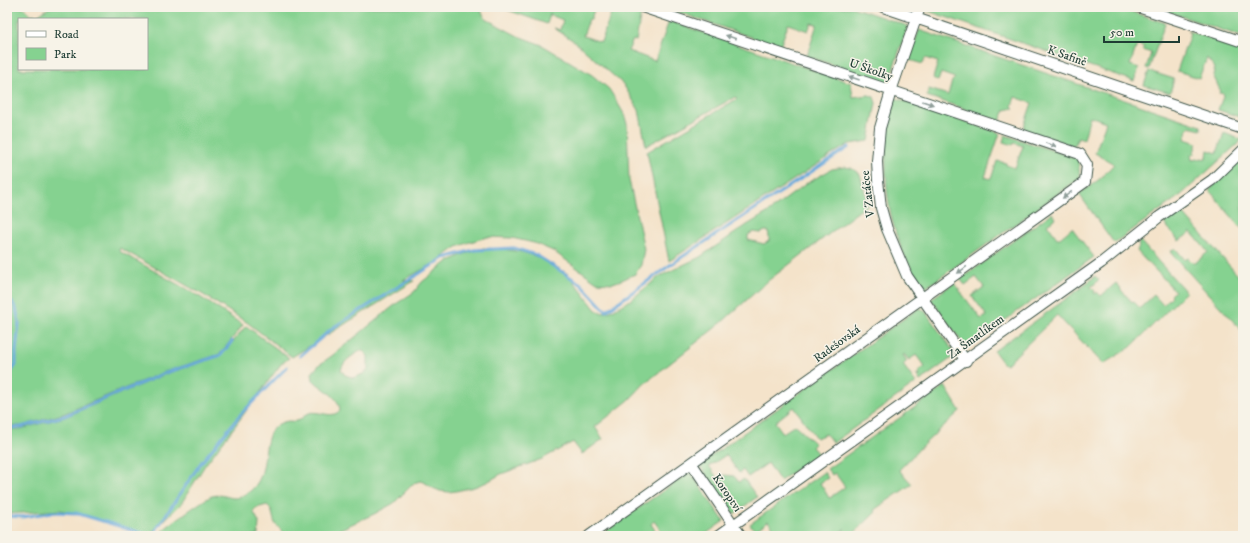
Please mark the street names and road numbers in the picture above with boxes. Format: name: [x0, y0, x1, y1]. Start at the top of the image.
street label: K Safině: [1045, 42, 1089, 70]
street label: U Školky: [847, 56, 895, 85]
street label: V Zatáčce: [858, 170, 878, 219]
street label: Za Šmatlíkem: [945, 311, 1007, 363]
street label: Radešovská: [811, 321, 864, 366]
street label: Koroptví: [709, 471, 746, 516]

